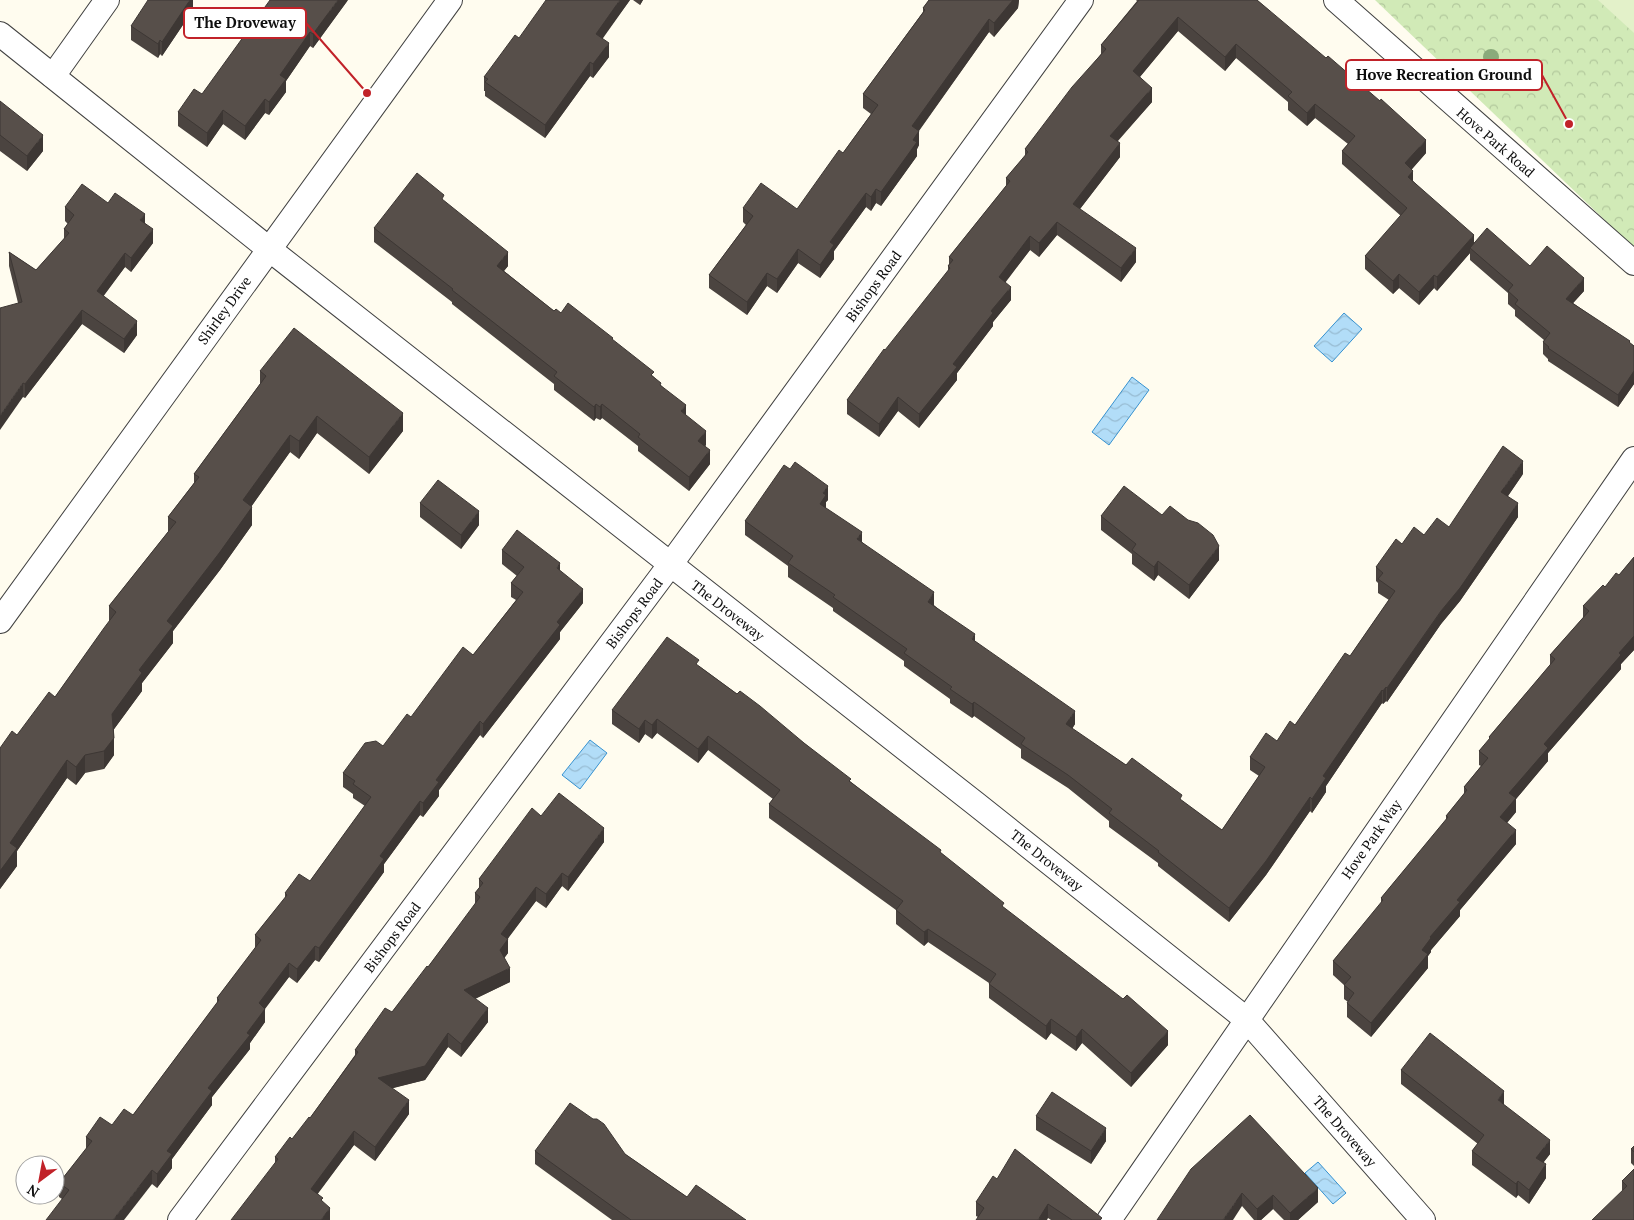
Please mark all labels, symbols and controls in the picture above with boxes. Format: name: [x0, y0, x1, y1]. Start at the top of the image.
callout: The Droveway: [184, 8, 306, 38]
text: The Droveway: [194, 12, 297, 32]
callout: Hove Recreation Ground: [1346, 60, 1542, 90]
text: Hove Recreation Ground: [1356, 64, 1532, 84]
street label: Hove Park Road: [1453, 103, 1539, 181]
street label: Bishops Road: [841, 246, 905, 325]
street label: Shirley Drive: [193, 272, 255, 348]
street label: Bishops Road: [601, 574, 667, 652]
street label: The Droveway: [687, 575, 769, 645]
street label: Hove Park Way: [1337, 795, 1406, 882]
street label: The Droveway: [1007, 825, 1088, 896]
street label: Bishops Road: [359, 898, 425, 976]
street label: The Droveway: [1309, 1091, 1382, 1171]
north arrow: [15, 1155, 65, 1205]
text: N: [23, 1180, 42, 1202]

